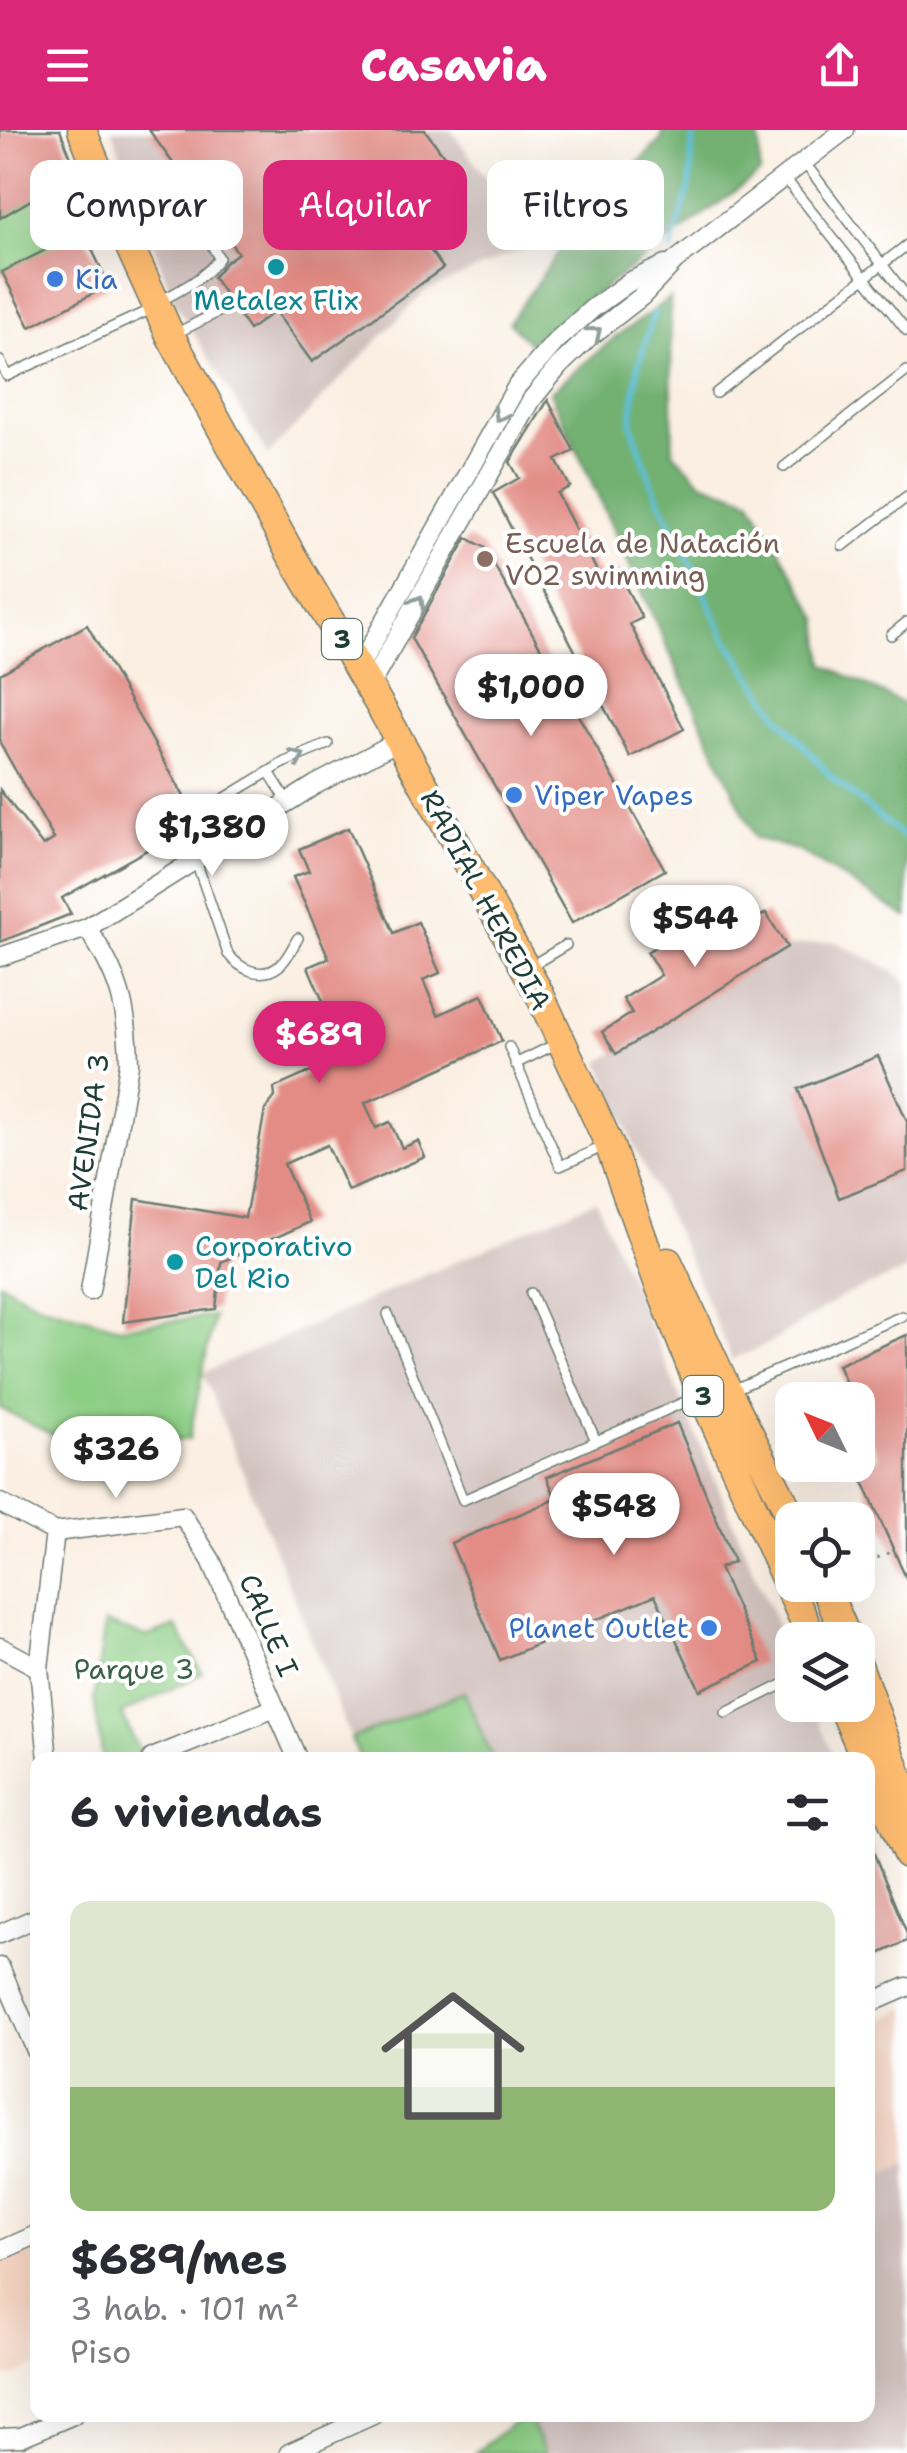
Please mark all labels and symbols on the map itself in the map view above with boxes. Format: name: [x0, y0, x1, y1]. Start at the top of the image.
marker: Metalex Flix: [265, 256, 287, 278]
place label: Kia: [75, 260, 118, 298]
marker: Kia: [44, 268, 66, 290]
place label: Metalex Flix: [193, 281, 359, 319]
one-way arrow: [584, 327, 602, 345]
one-way arrow: [493, 404, 513, 422]
place label: Escuela de Natación VO2 swimming: [505, 524, 780, 594]
marker: Escuela de Natación VO2 swimming: [474, 548, 496, 570]
one-way arrow: [405, 595, 425, 613]
road number: 3: [322, 619, 362, 659]
pin: $1,000: [450, 654, 612, 739]
one-way arrow: [288, 749, 306, 769]
place label: Viper Vapes: [534, 776, 694, 814]
street label: RADIAL HEREDIA: [412, 783, 560, 1017]
marker: Viper Vapes: [503, 784, 525, 806]
pin: $1,380: [131, 794, 293, 879]
pin: $544: [636, 885, 754, 970]
pin: $689: [260, 1001, 378, 1086]
street label: AVENIDA 3: [58, 1050, 118, 1214]
place label: Corporativo Del Rio: [195, 1227, 353, 1297]
marker: Corporativo Del Rio: [164, 1251, 186, 1273]
road number: 3: [683, 1376, 723, 1416]
north arrow: [775, 1382, 875, 1482]
pin: $326: [57, 1416, 175, 1501]
pin: $548: [555, 1473, 673, 1558]
street label: CALLE I: [230, 1568, 308, 1682]
place label: Planet Outlet: [508, 1609, 689, 1647]
marker: Planet Outlet: [698, 1617, 720, 1639]
park label: Parque 3: [74, 1650, 194, 1688]

